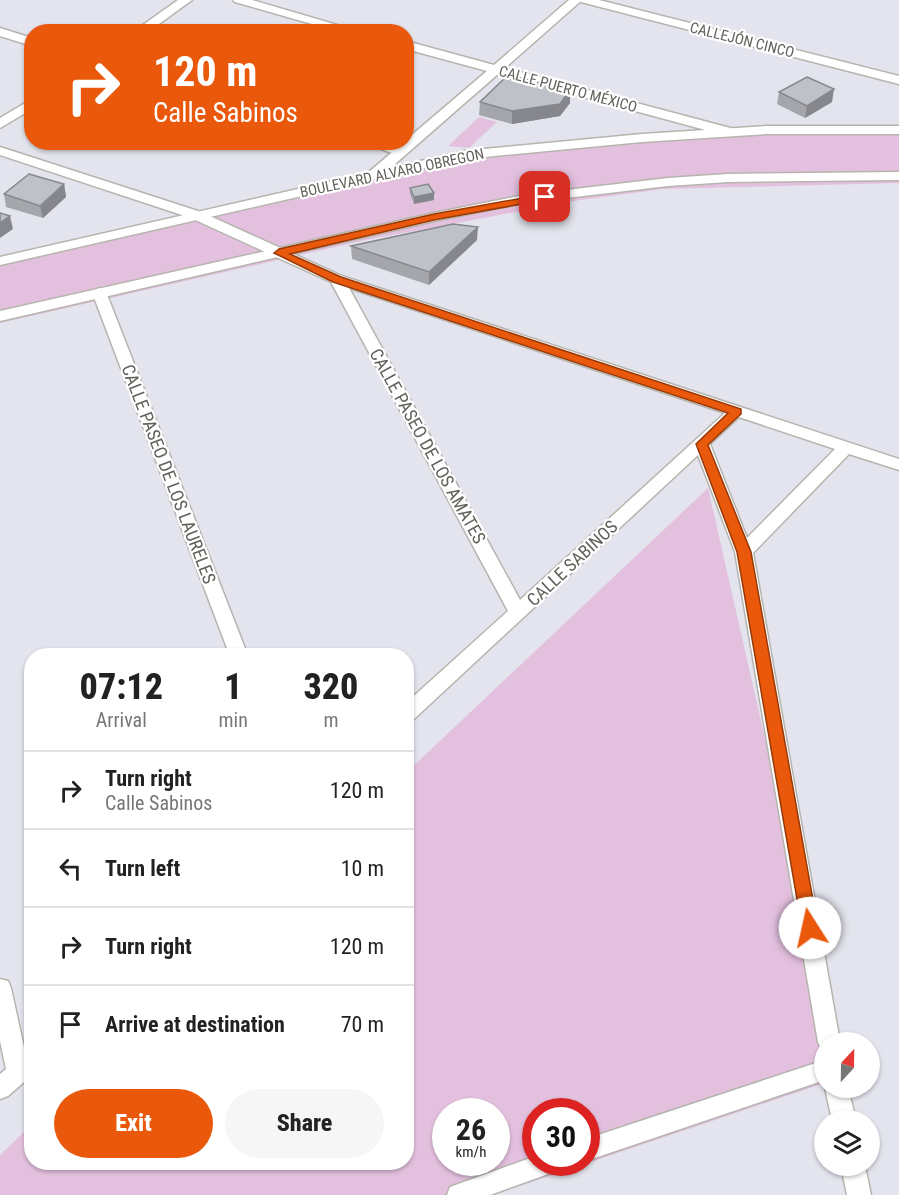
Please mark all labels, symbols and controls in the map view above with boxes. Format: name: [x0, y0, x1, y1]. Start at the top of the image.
street label: CALLEJÓN CINCO: [688, 18, 796, 62]
text: 120 m: [153, 47, 258, 96]
icon: right: [54, 48, 132, 126]
street label: CALLE PUERTO MÉXICO: [497, 62, 639, 116]
text: Calle Sabinos: [153, 97, 298, 129]
street label: BOULEVARD ALVARO OBREGON: [298, 145, 486, 201]
pin: [519, 171, 570, 222]
icon: arrive: [528, 180, 561, 213]
street label: CALLE PASEO DE LOS AMATES: [366, 345, 490, 547]
street label: CALLE PASEO DE LOS LAURELES: [117, 361, 221, 587]
street label: CALLE SABINOS: [522, 516, 622, 610]
text: 07:12: [80, 666, 163, 708]
text: 1: [224, 666, 242, 708]
text: 320: [303, 666, 358, 708]
text: Arrival: [96, 708, 147, 732]
text: min: [219, 708, 248, 732]
text: m: [323, 708, 338, 732]
text: Turn right: [105, 766, 192, 791]
icon: right: [54, 774, 87, 807]
text: 120 m: [330, 778, 384, 803]
text: Calle Sabinos: [105, 791, 212, 815]
icon: left: [54, 852, 87, 885]
text: Turn left: [105, 856, 180, 881]
text: 10 m: [341, 856, 384, 881]
position arrow: [778, 896, 842, 960]
icon: right: [54, 930, 87, 963]
text: Turn right: [105, 934, 192, 959]
text: 120 m: [330, 934, 384, 959]
icon: arrive: [54, 1008, 87, 1041]
text: Arrive at destination: [105, 1012, 285, 1037]
text: 70 m: [341, 1012, 384, 1037]
north arrow: [814, 1032, 880, 1098]
map controls: [814, 1032, 880, 1176]
button: Exit: [54, 1089, 213, 1158]
button: Share: [225, 1089, 384, 1158]
speed limit sign: 30: [522, 1098, 600, 1176]
button: layers: [814, 1110, 880, 1176]
text: 26: [456, 1112, 486, 1147]
text: km/h: [456, 1143, 486, 1161]

